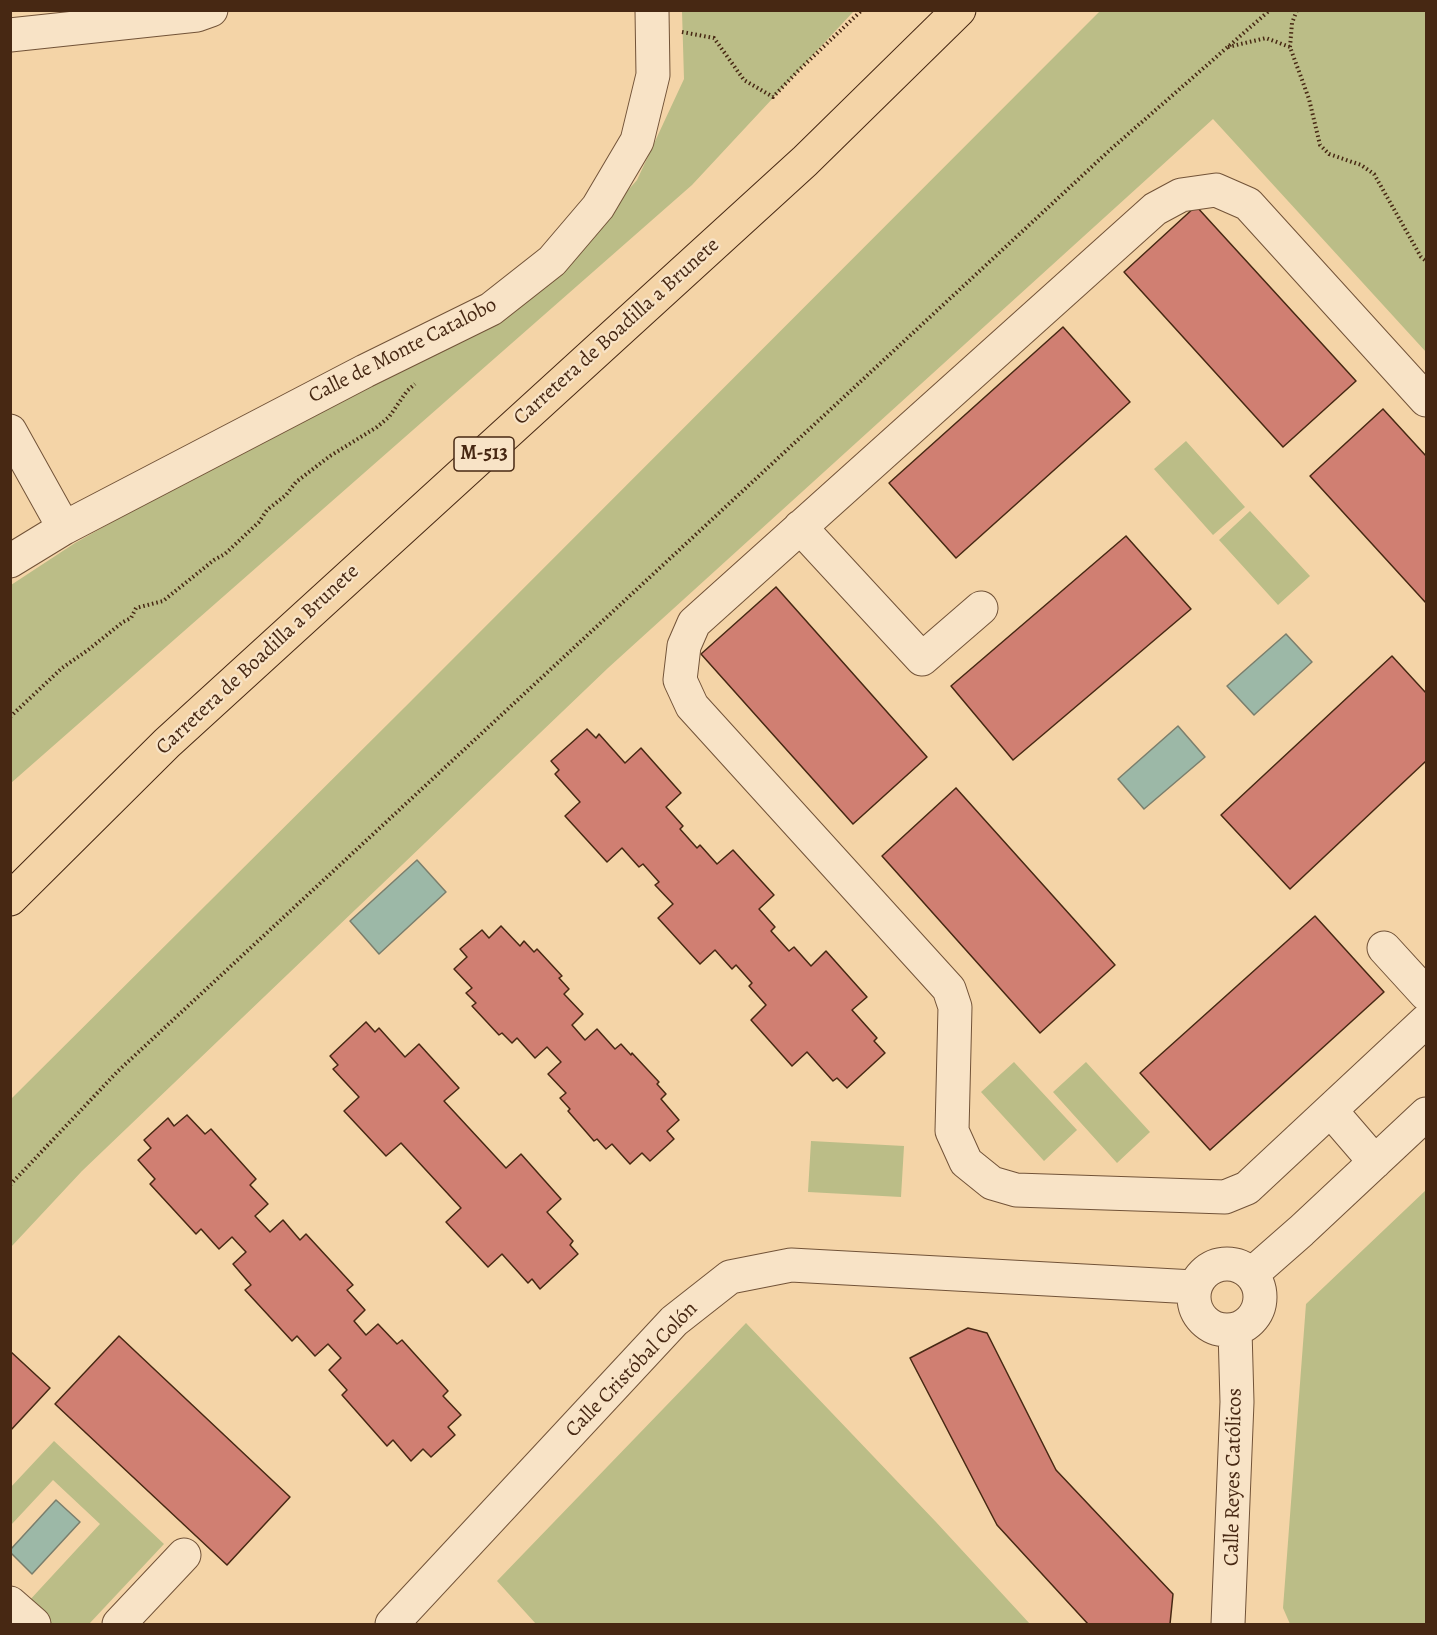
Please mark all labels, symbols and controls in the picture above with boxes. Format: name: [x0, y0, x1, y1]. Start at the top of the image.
street label: Carretera de Boadilla a Brunete: [509, 233, 725, 431]
street label: Calle de Monte Catalobo: [305, 293, 501, 409]
road number: M-513: [454, 437, 514, 471]
street label: Carretera de Boadilla a Brunete: [151, 559, 365, 761]
street label: Calle Cristóbal Colón: [561, 1297, 703, 1443]
street label: Calle Reyes Católicos: [1220, 1388, 1248, 1566]

